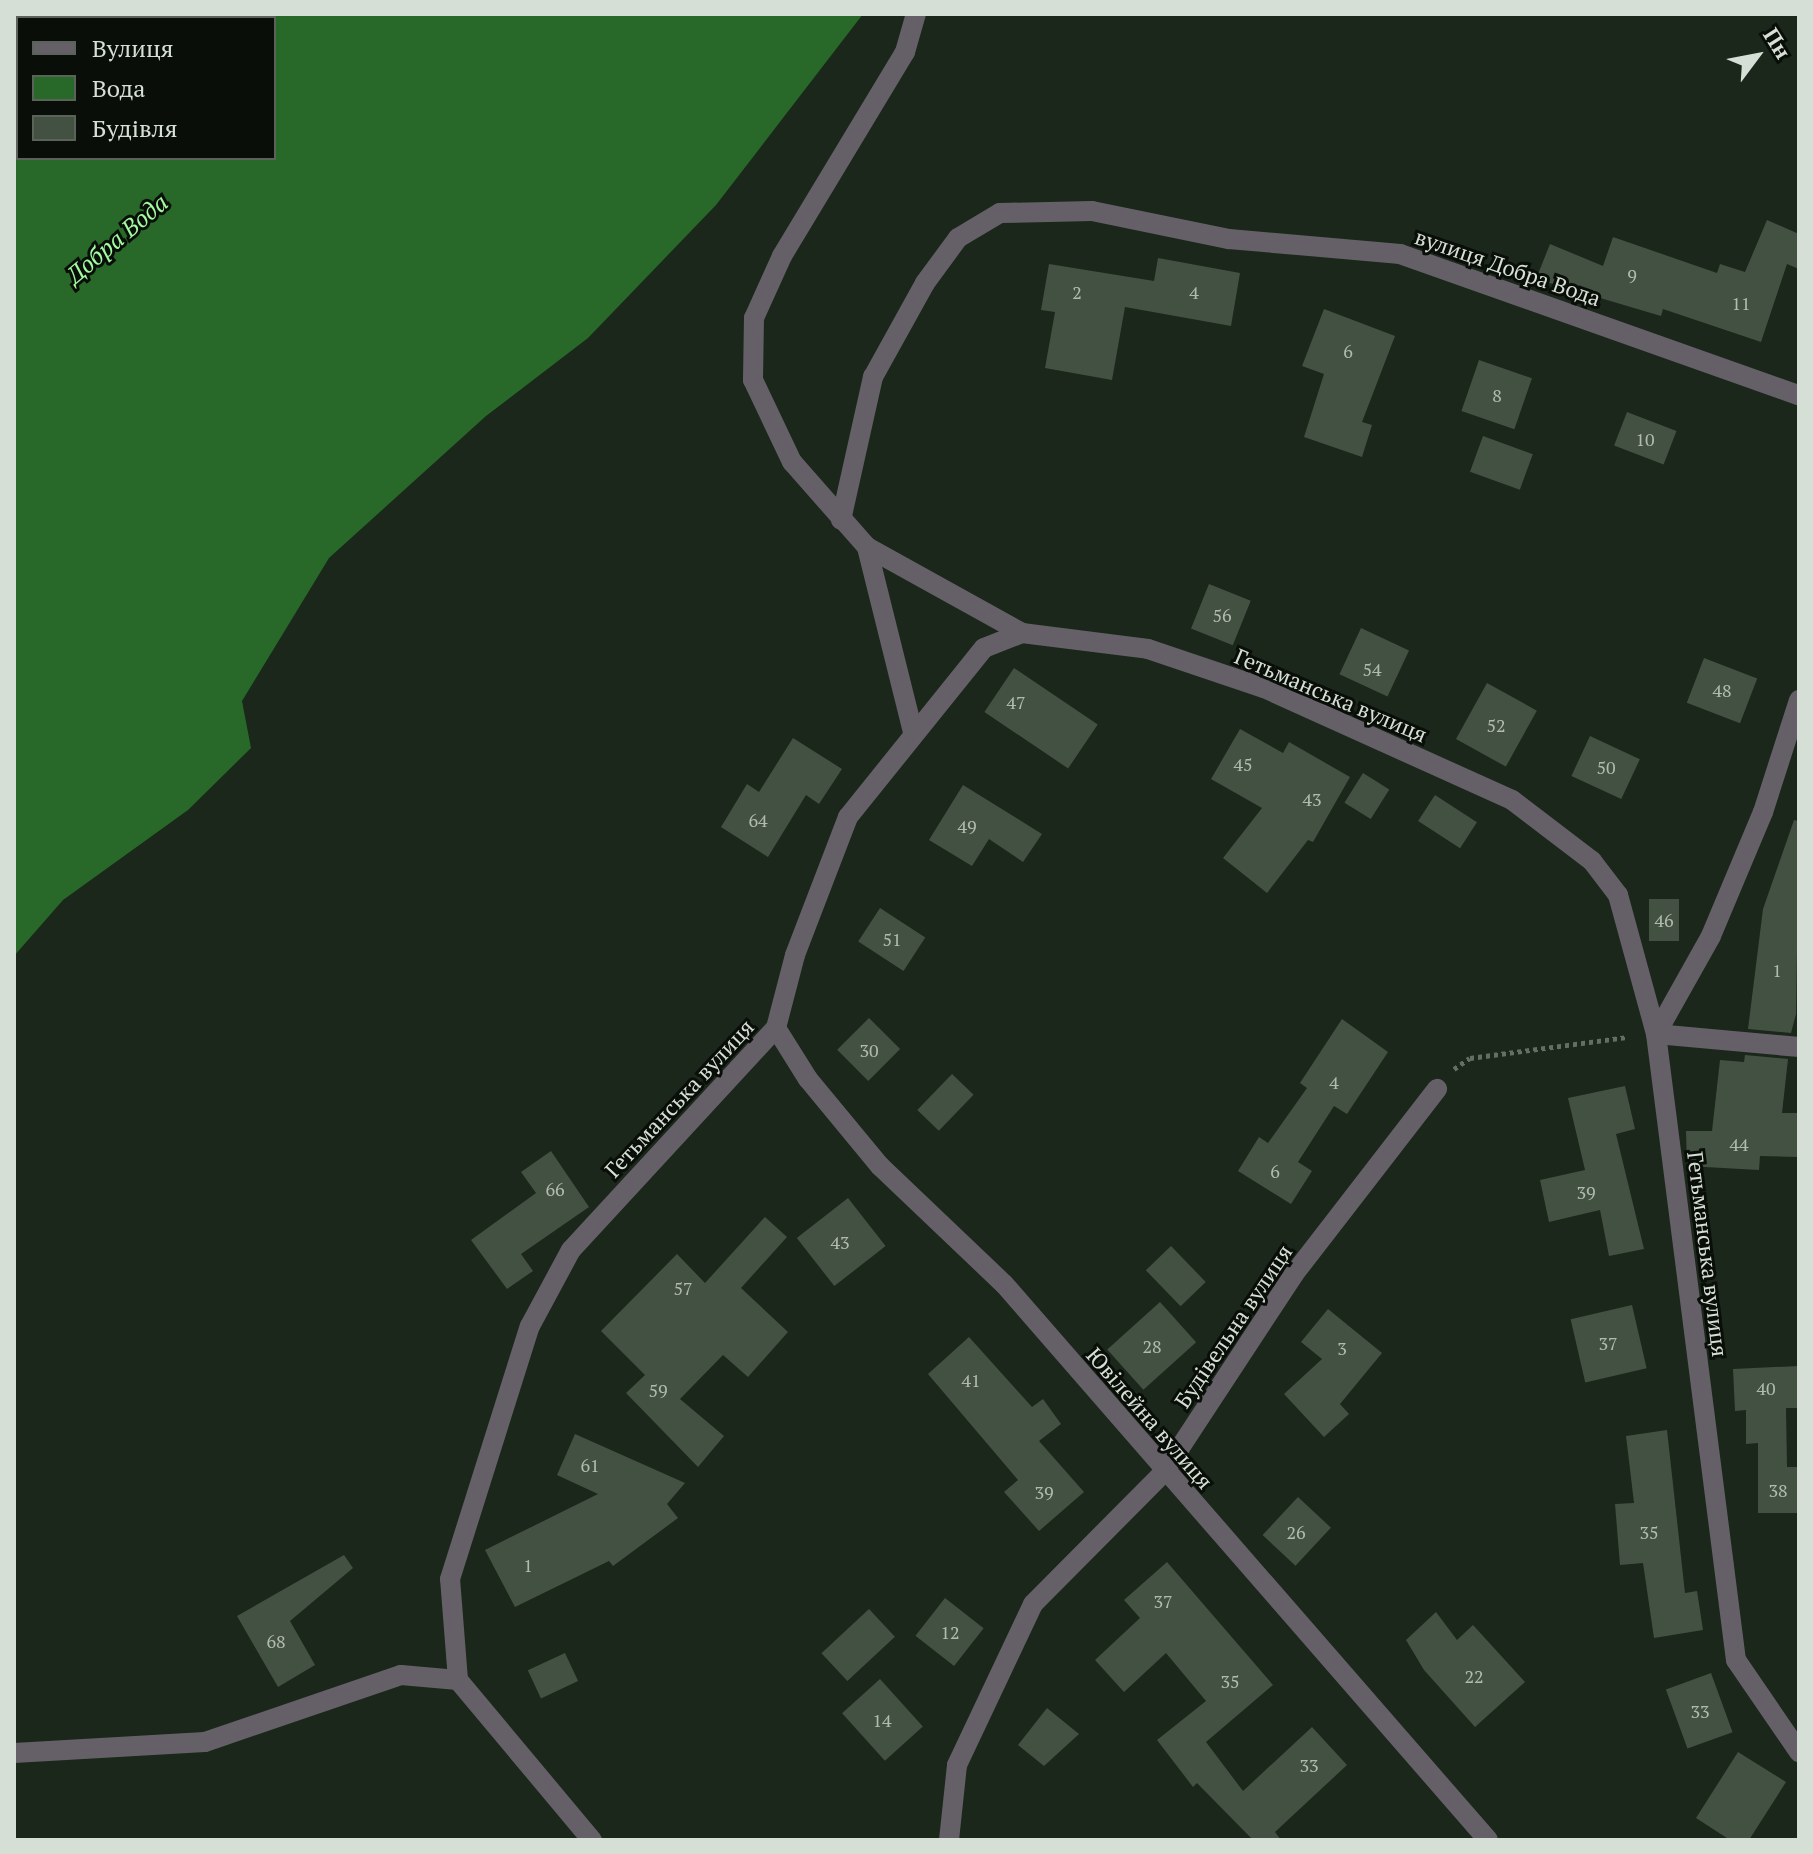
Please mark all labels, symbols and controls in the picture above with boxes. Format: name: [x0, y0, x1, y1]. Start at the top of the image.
legend: [16, 16, 276, 160]
north arrow: [1717, 16, 1797, 96]
text: Пн: [1757, 22, 1798, 64]
text: Вулиця: [92, 32, 174, 64]
text: Вода: [92, 72, 145, 104]
text: Будівля: [92, 112, 177, 144]
water label: Добра Вода: [60, 188, 174, 290]
street label: вулиця Добра Вода: [1412, 223, 1604, 311]
house number: 9: [1627, 264, 1637, 286]
house number: 2: [1072, 281, 1082, 303]
house number: 4: [1189, 281, 1199, 303]
house number: 11: [1731, 292, 1751, 314]
house number: 6: [1343, 340, 1353, 362]
house number: 8: [1492, 384, 1502, 406]
house number: 10: [1635, 428, 1655, 450]
house number: 56: [1212, 604, 1232, 626]
street label: Гетьманська вулиця: [1231, 642, 1431, 748]
house number: 54: [1362, 658, 1382, 680]
house number: 48: [1712, 679, 1732, 701]
house number: 47: [1006, 691, 1026, 713]
house number: 52: [1486, 714, 1506, 736]
house number: 45: [1233, 753, 1253, 775]
house number: 50: [1596, 756, 1616, 778]
house number: 43: [1302, 788, 1322, 810]
house number: 64: [748, 809, 768, 831]
house number: 49: [957, 815, 977, 837]
house number: 46: [1654, 909, 1674, 931]
house number: 51: [882, 928, 902, 950]
house number: 1: [1772, 959, 1782, 981]
street label: Гетьманська вулиця: [599, 1013, 759, 1183]
house number: 30: [859, 1039, 879, 1061]
house number: 4: [1329, 1071, 1339, 1093]
house number: 44: [1729, 1133, 1749, 1155]
street label: Гетьманська вулиця: [1682, 1150, 1734, 1358]
house number: 6: [1270, 1160, 1280, 1182]
house number: 66: [545, 1178, 565, 1200]
house number: 39: [1576, 1181, 1596, 1203]
house number: 43: [830, 1231, 850, 1253]
street label: Будівельна вулиця: [1169, 1239, 1297, 1413]
house number: 57: [673, 1277, 693, 1299]
house number: 37: [1598, 1332, 1618, 1354]
house number: 28: [1142, 1335, 1162, 1357]
house number: 3: [1337, 1337, 1347, 1359]
street label: Ювілейна вулиця: [1081, 1342, 1219, 1494]
house number: 41: [961, 1369, 981, 1391]
house number: 40: [1756, 1377, 1776, 1399]
house number: 59: [648, 1379, 668, 1401]
house number: 61: [580, 1454, 600, 1476]
house number: 38: [1768, 1479, 1788, 1501]
house number: 39: [1034, 1481, 1054, 1503]
house number: 26: [1286, 1521, 1306, 1543]
house number: 35: [1639, 1521, 1659, 1543]
house number: 1: [523, 1554, 533, 1576]
house number: 37: [1153, 1590, 1173, 1612]
house number: 12: [940, 1621, 960, 1643]
house number: 68: [266, 1630, 286, 1652]
house number: 22: [1464, 1665, 1484, 1687]
house number: 35: [1220, 1670, 1240, 1692]
house number: 33: [1690, 1700, 1710, 1722]
house number: 14: [872, 1709, 892, 1731]
house number: 33: [1299, 1754, 1319, 1776]

